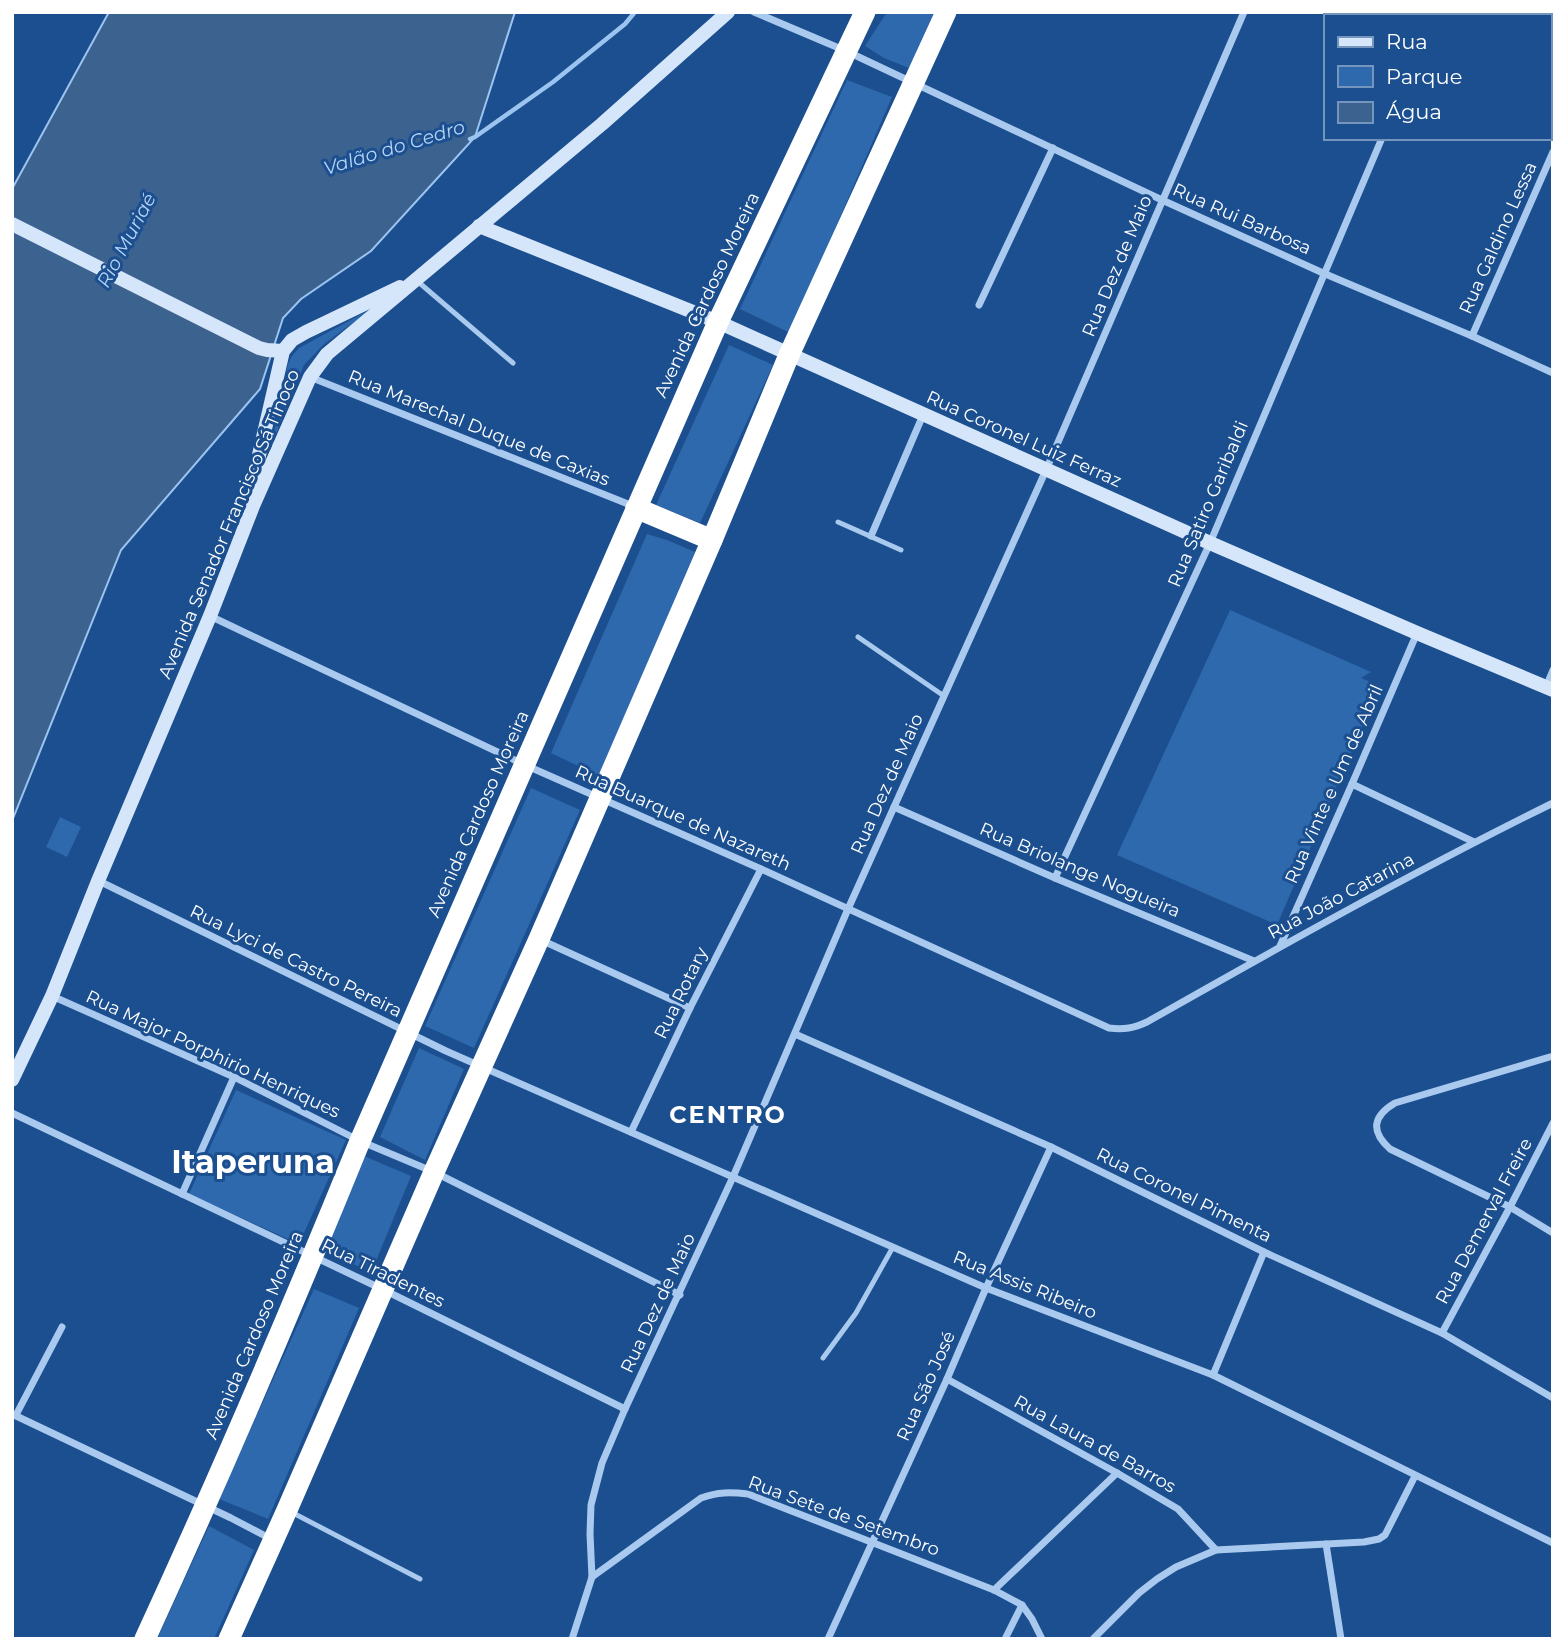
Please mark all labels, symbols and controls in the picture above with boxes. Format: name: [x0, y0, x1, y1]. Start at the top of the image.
legend: [1324, 14, 1551, 140]
text: Rua: [1386, 29, 1428, 54]
text: Parque: [1386, 64, 1462, 89]
text: Água: [1386, 99, 1442, 124]
water label: Valão do Cedro: [321, 115, 468, 180]
street label: Rua Galdino Lessa: [1454, 158, 1542, 318]
street label: Rua Rui Barbosa: [1169, 179, 1315, 259]
water label: Rio Muriaé: [92, 189, 161, 291]
street label: Avenida Cardoso Moreira: [650, 189, 764, 401]
street label: Rua Dez de Maio: [1077, 192, 1157, 340]
street label: Rua Marechal Duque de Caxias: [345, 365, 613, 491]
street label: Avenida Senador Francisco Sá Tinoco: [154, 366, 304, 682]
street label: Rua Coronel Luiz Ferraz: [923, 386, 1125, 492]
street label: Rua Satiro Garibaldi: [1163, 418, 1253, 590]
street label: Rua Vinte e Um de Abril: [1280, 681, 1388, 887]
street label: Avenida Cardoso Moreira: [422, 707, 534, 921]
street label: Rua Dez de Maio: [846, 710, 928, 858]
street label: Rua Buarque de Nazareth: [572, 760, 794, 876]
street label: Rua Briolange Nogueira: [976, 818, 1184, 922]
street label: Rua João Catarina: [1264, 848, 1418, 944]
street label: Rua Lyci de Castro Pereira: [186, 900, 406, 1022]
street label: Rua Rotary: [649, 943, 713, 1042]
street label: Rua Major Porphirio Henriques: [82, 985, 344, 1123]
district label: CENTRO: [669, 1100, 787, 1129]
street label: Rua Demerval Freire: [1431, 1134, 1537, 1308]
district label: Itaperuna: [171, 1142, 335, 1181]
street label: Rua Coronel Pimenta: [1093, 1143, 1275, 1247]
street label: Avenida Cardoso Moreira: [200, 1228, 308, 1442]
street label: Rua Dez de Maio: [616, 1230, 700, 1376]
street label: Rua Tiradentes: [318, 1234, 449, 1312]
street label: Rua Assis Ribeiro: [950, 1246, 1100, 1324]
street label: Rua São José: [892, 1327, 960, 1444]
street label: Rua Laura de Barros: [1010, 1390, 1180, 1498]
street label: Rua Sete de Setembro: [745, 1471, 943, 1561]

